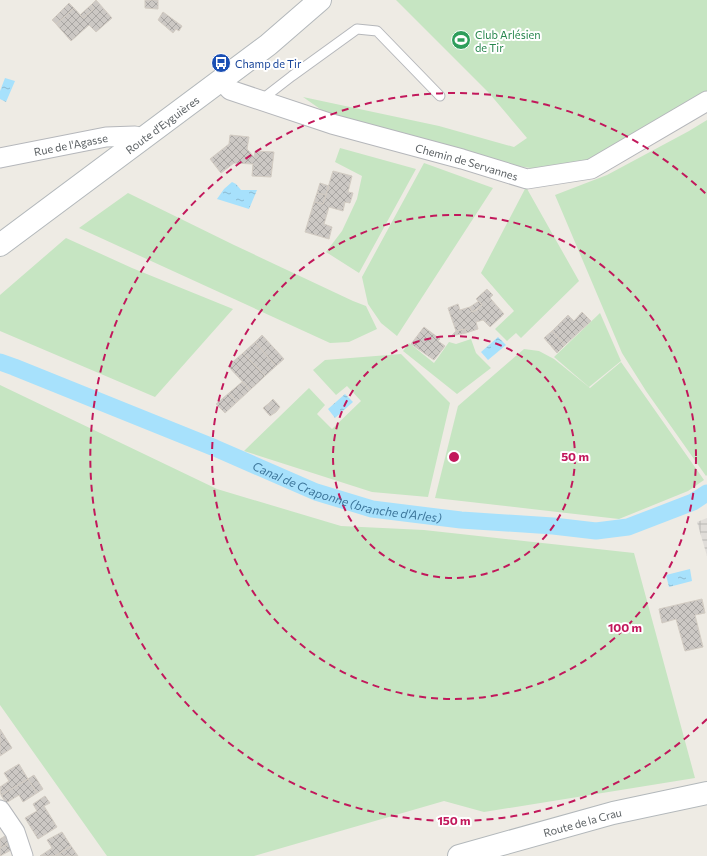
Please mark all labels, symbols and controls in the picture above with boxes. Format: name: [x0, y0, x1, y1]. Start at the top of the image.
place label: Club Arlésien de Tir: [475, 28, 541, 54]
sports icon: Club Arlésien de Tir: [450, 29, 472, 51]
bus stop icon: Champ de Tir: [210, 52, 232, 74]
place label: Champ de Tir: [235, 57, 302, 70]
street label: Route d'Eyguières: [123, 93, 201, 156]
street label: Rue de l'Agasse: [33, 130, 109, 158]
street label: Chemin de Servannes: [414, 140, 520, 182]
text: 50 m: [561, 449, 589, 463]
centre of rings: [447, 450, 461, 464]
water label: Canal de Craponne (branche d'Arles): [251, 458, 443, 525]
text: 100 m: [608, 620, 642, 634]
street label: Route de la Crau: [542, 805, 623, 839]
text: 150 m: [437, 813, 471, 827]

